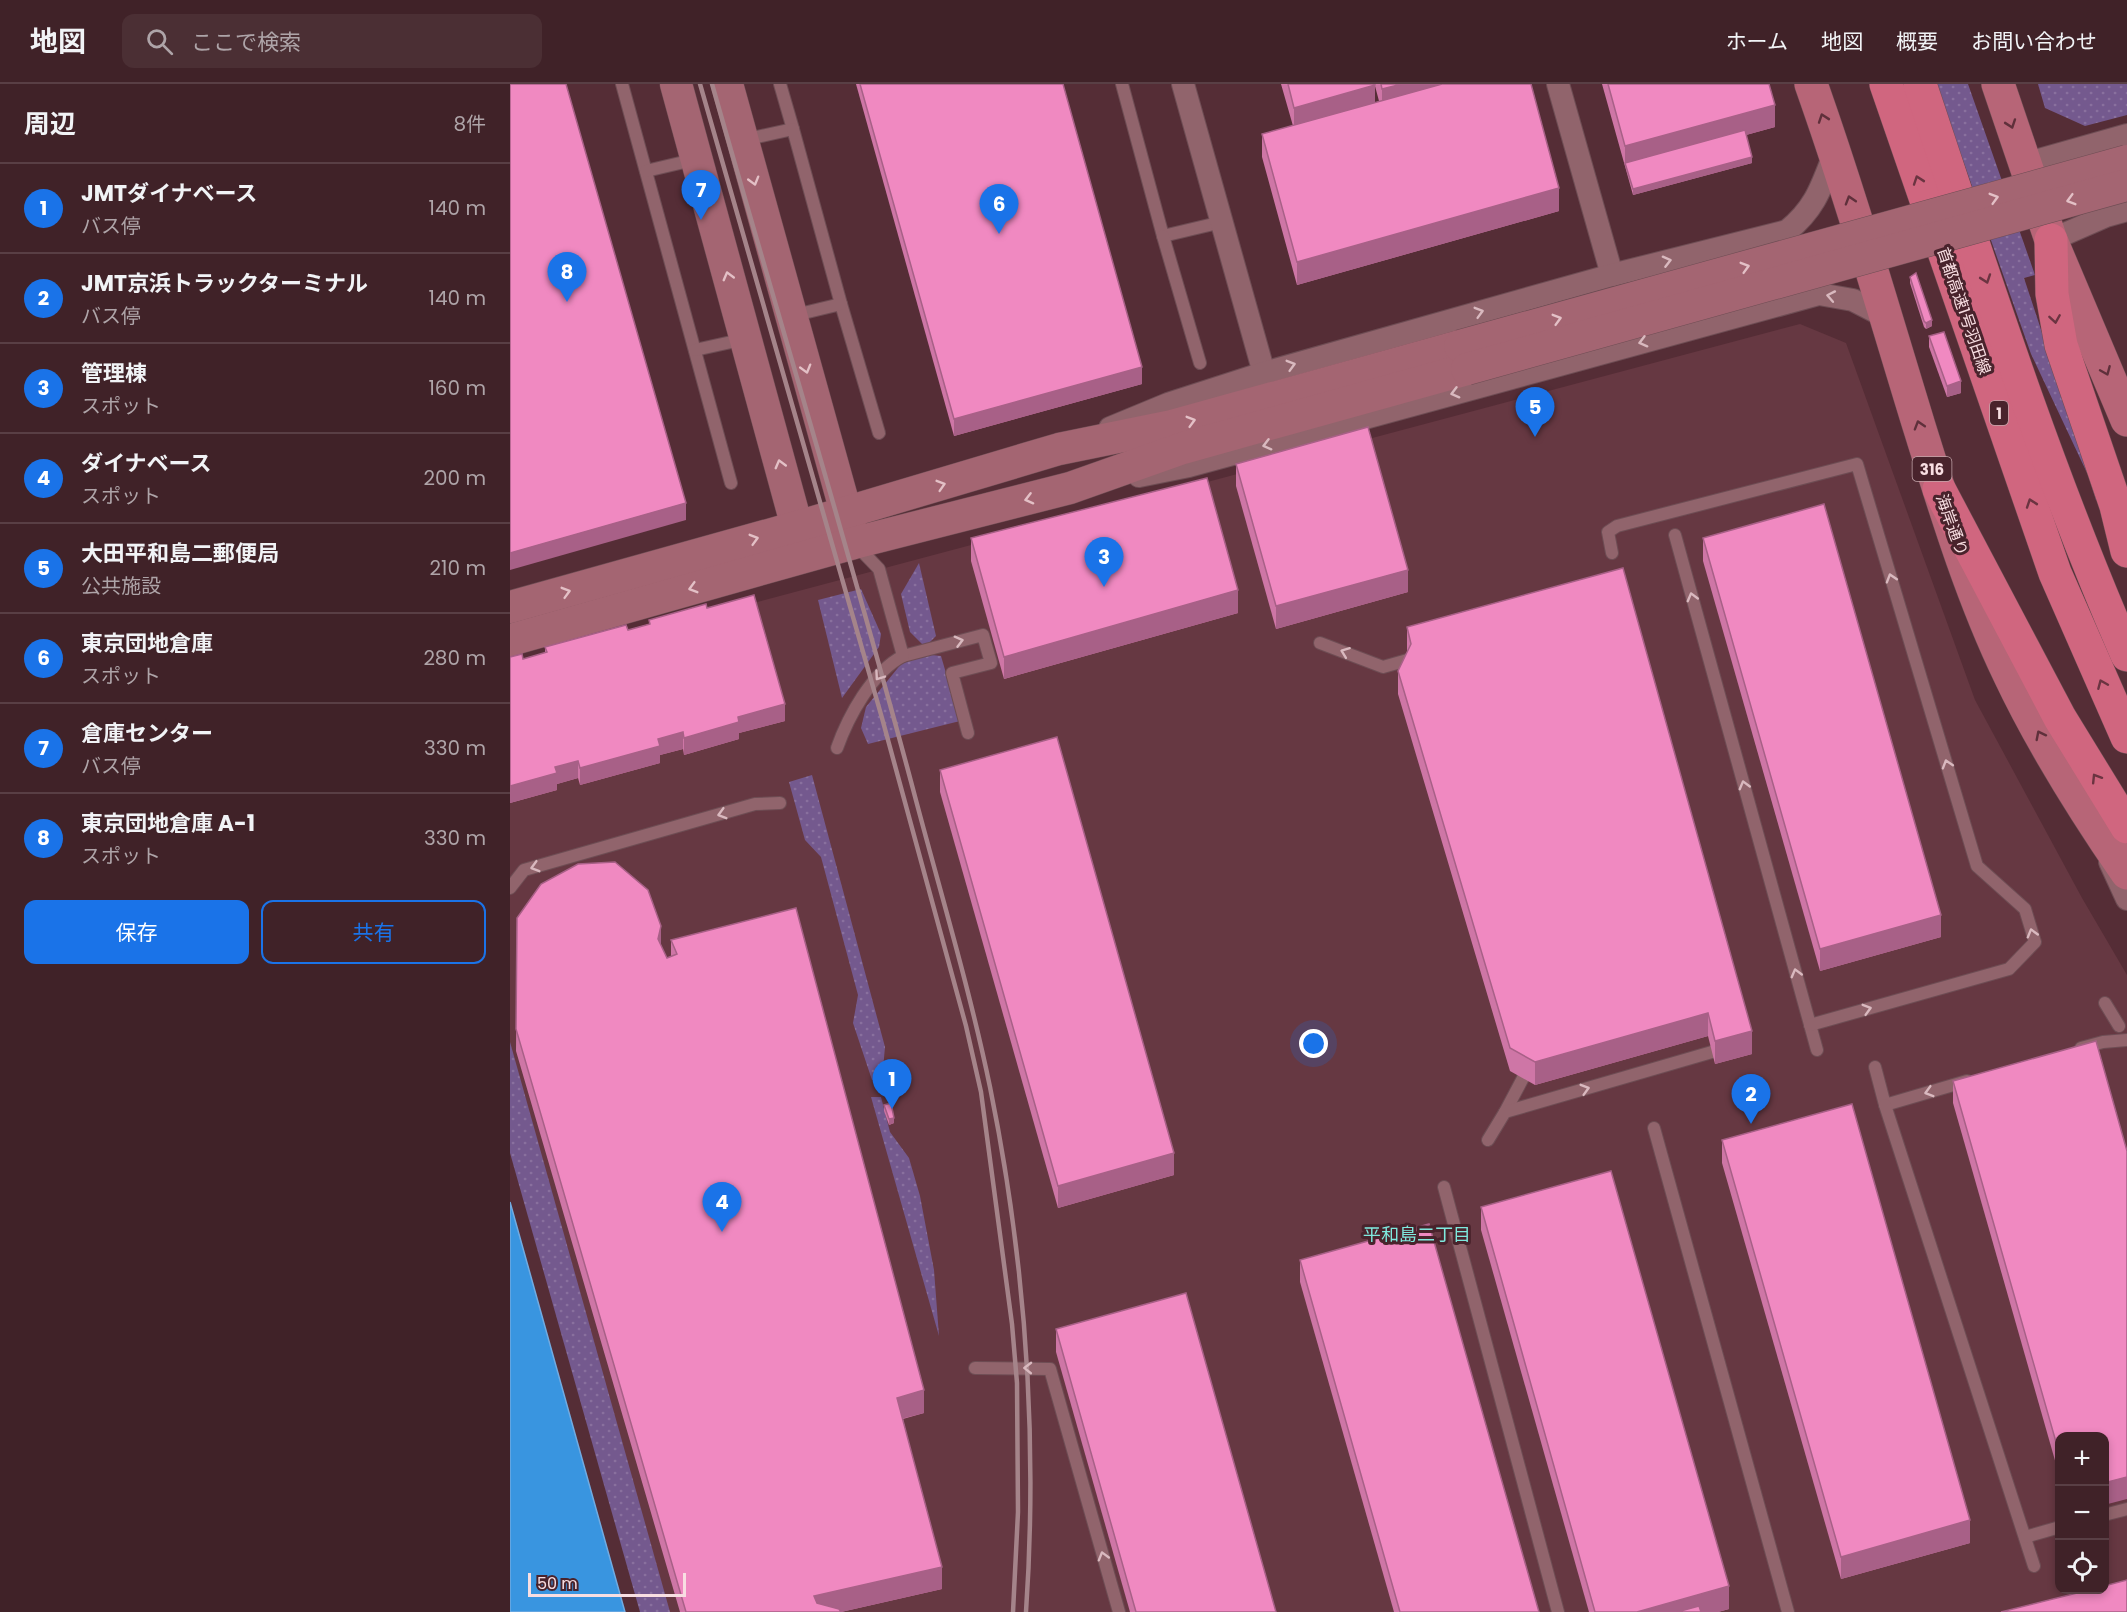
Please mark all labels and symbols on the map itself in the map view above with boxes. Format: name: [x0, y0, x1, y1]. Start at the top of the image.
one-way arrow: [1818, 113, 1831, 124]
one-way arrow: [2004, 118, 2017, 129]
pin: 7: [682, 170, 720, 220]
one-way arrow: [1912, 175, 1925, 186]
one-way arrow: [746, 176, 759, 186]
pin: 6: [980, 184, 1018, 234]
one-way arrow: [1988, 193, 1999, 205]
one-way arrow: [2066, 193, 2077, 205]
one-way arrow: [1845, 196, 1857, 206]
street label: 首都高速1号羽田線: [1931, 244, 1997, 378]
pin: 8: [548, 252, 586, 302]
one-way arrow: [1662, 255, 1672, 268]
one-way arrow: [1739, 262, 1750, 274]
one-way arrow: [723, 271, 736, 281]
one-way arrow: [1978, 273, 1991, 284]
one-way arrow: [1827, 290, 1837, 303]
one-way arrow: [1473, 307, 1484, 319]
one-way arrow: [1551, 314, 1562, 326]
one-way arrow: [2048, 314, 2061, 324]
one-way arrow: [1638, 334, 1648, 347]
one-way arrow: [1285, 360, 1296, 372]
one-way arrow: [799, 363, 811, 374]
one-way arrow: [2099, 365, 2111, 376]
one-way arrow: [1450, 386, 1461, 398]
pin: 5: [1516, 388, 1554, 437]
road number: 1: [1990, 401, 2008, 425]
one-way arrow: [1185, 416, 1196, 428]
one-way arrow: [1914, 420, 1926, 431]
one-way arrow: [1262, 437, 1272, 450]
road number: 316: [1912, 457, 1952, 481]
one-way arrow: [774, 459, 787, 469]
one-way arrow: [935, 480, 946, 492]
street label: 海岸通り: [1930, 491, 1974, 559]
one-way arrow: [1024, 492, 1034, 504]
one-way arrow: [2025, 498, 2038, 509]
one-way arrow: [748, 534, 759, 546]
pin: 3: [1084, 538, 1124, 587]
one-way arrow: [1886, 573, 1898, 583]
one-way arrow: [688, 581, 699, 593]
one-way arrow: [561, 586, 571, 599]
one-way arrow: [1687, 592, 1699, 603]
one-way arrow: [954, 636, 964, 649]
one-way arrow: [1340, 647, 1350, 660]
one-way arrow: [875, 669, 886, 680]
one-way arrow: [2098, 679, 2110, 690]
one-way arrow: [2035, 730, 2047, 741]
one-way arrow: [1942, 759, 1954, 770]
one-way arrow: [2092, 774, 2104, 784]
one-way arrow: [1739, 780, 1751, 791]
one-way arrow: [718, 806, 728, 819]
one-way arrow: [530, 860, 541, 872]
one-way arrow: [2027, 928, 2039, 939]
one-way arrow: [1791, 968, 1803, 979]
one-way arrow: [1861, 1004, 1872, 1016]
your location: [1299, 1029, 1328, 1058]
pin: 1: [872, 1060, 911, 1109]
pin: 2: [1732, 1074, 1770, 1124]
one-way arrow: [1579, 1084, 1590, 1096]
one-way arrow: [1924, 1085, 1935, 1097]
pin: 4: [702, 1182, 742, 1232]
district label: 平和島二丁目: [1363, 1222, 1471, 1247]
one-way arrow: [1024, 1362, 1033, 1375]
one-way arrow: [1098, 1551, 1110, 1562]
scale bar: [528, 1570, 686, 1598]

